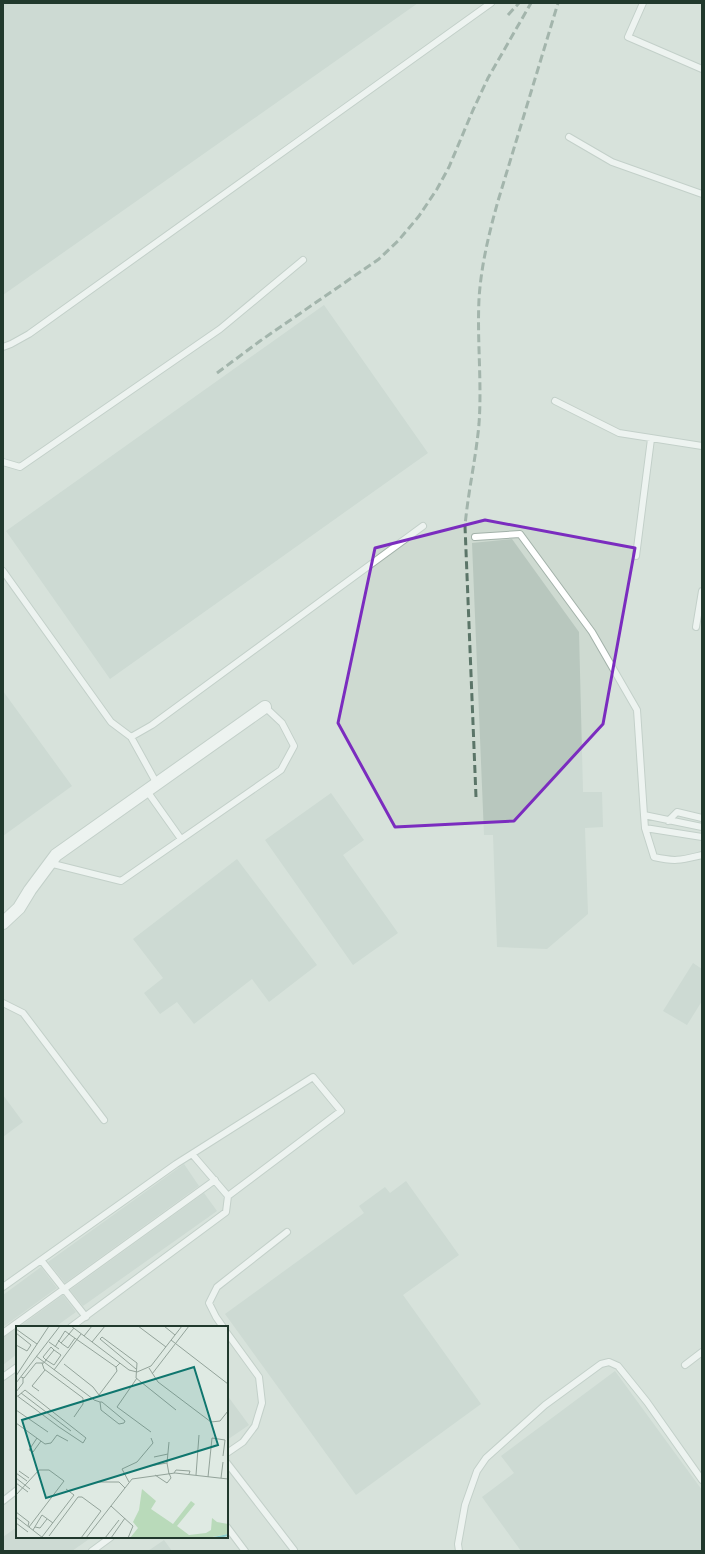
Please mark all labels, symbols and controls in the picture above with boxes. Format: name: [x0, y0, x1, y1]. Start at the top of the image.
inset map: [16, 1326, 228, 1538]

